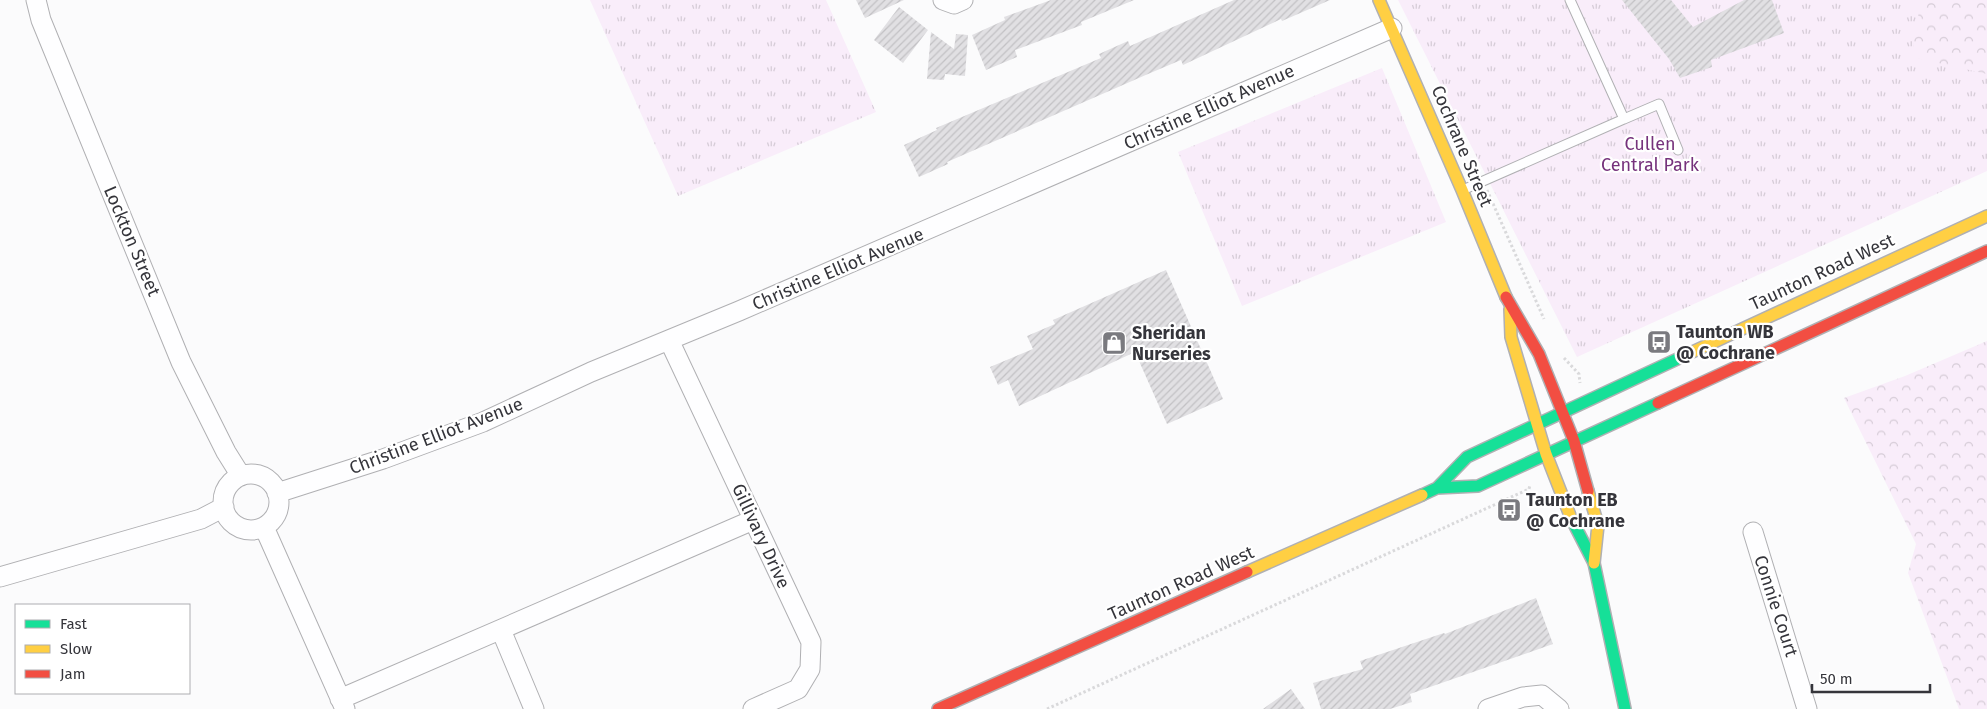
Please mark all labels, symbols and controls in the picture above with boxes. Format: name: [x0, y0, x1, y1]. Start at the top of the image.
street label: Christine Elliot Avenue: [1120, 59, 1298, 155]
street label: Cochrane Street: [1427, 82, 1498, 210]
park label: Cullen Central Park: [1601, 133, 1700, 176]
street label: Lockton Street: [99, 183, 165, 300]
street label: Christine Elliot Avenue: [749, 223, 927, 315]
street label: Taunton Road West: [1746, 229, 1898, 315]
place label: Taunton WB @ Cochrane: [1676, 321, 1775, 364]
place label: Sheridan Nurseries: [1132, 322, 1211, 365]
bus stop icon: Taunton WB @ Cochrane: [1646, 329, 1672, 355]
shop icon: Sheridan Nurseries: [1101, 330, 1127, 356]
street label: Christine Elliot Avenue: [346, 393, 526, 479]
street label: Gillivary Drive: [727, 480, 795, 592]
place label: Taunton EB @ Cochrane: [1526, 489, 1625, 532]
bus stop icon: Taunton EB @ Cochrane: [1496, 497, 1522, 523]
street label: Taunton Road West: [1105, 541, 1258, 625]
street label: Connie Court: [1749, 553, 1803, 660]
legend: [15, 604, 190, 694]
text: Fast: [60, 615, 87, 633]
text: Slow: [60, 640, 92, 658]
scale bar: [1812, 662, 1930, 694]
text: Jam: [60, 665, 86, 683]
text: 50 m: [1820, 670, 1853, 688]

